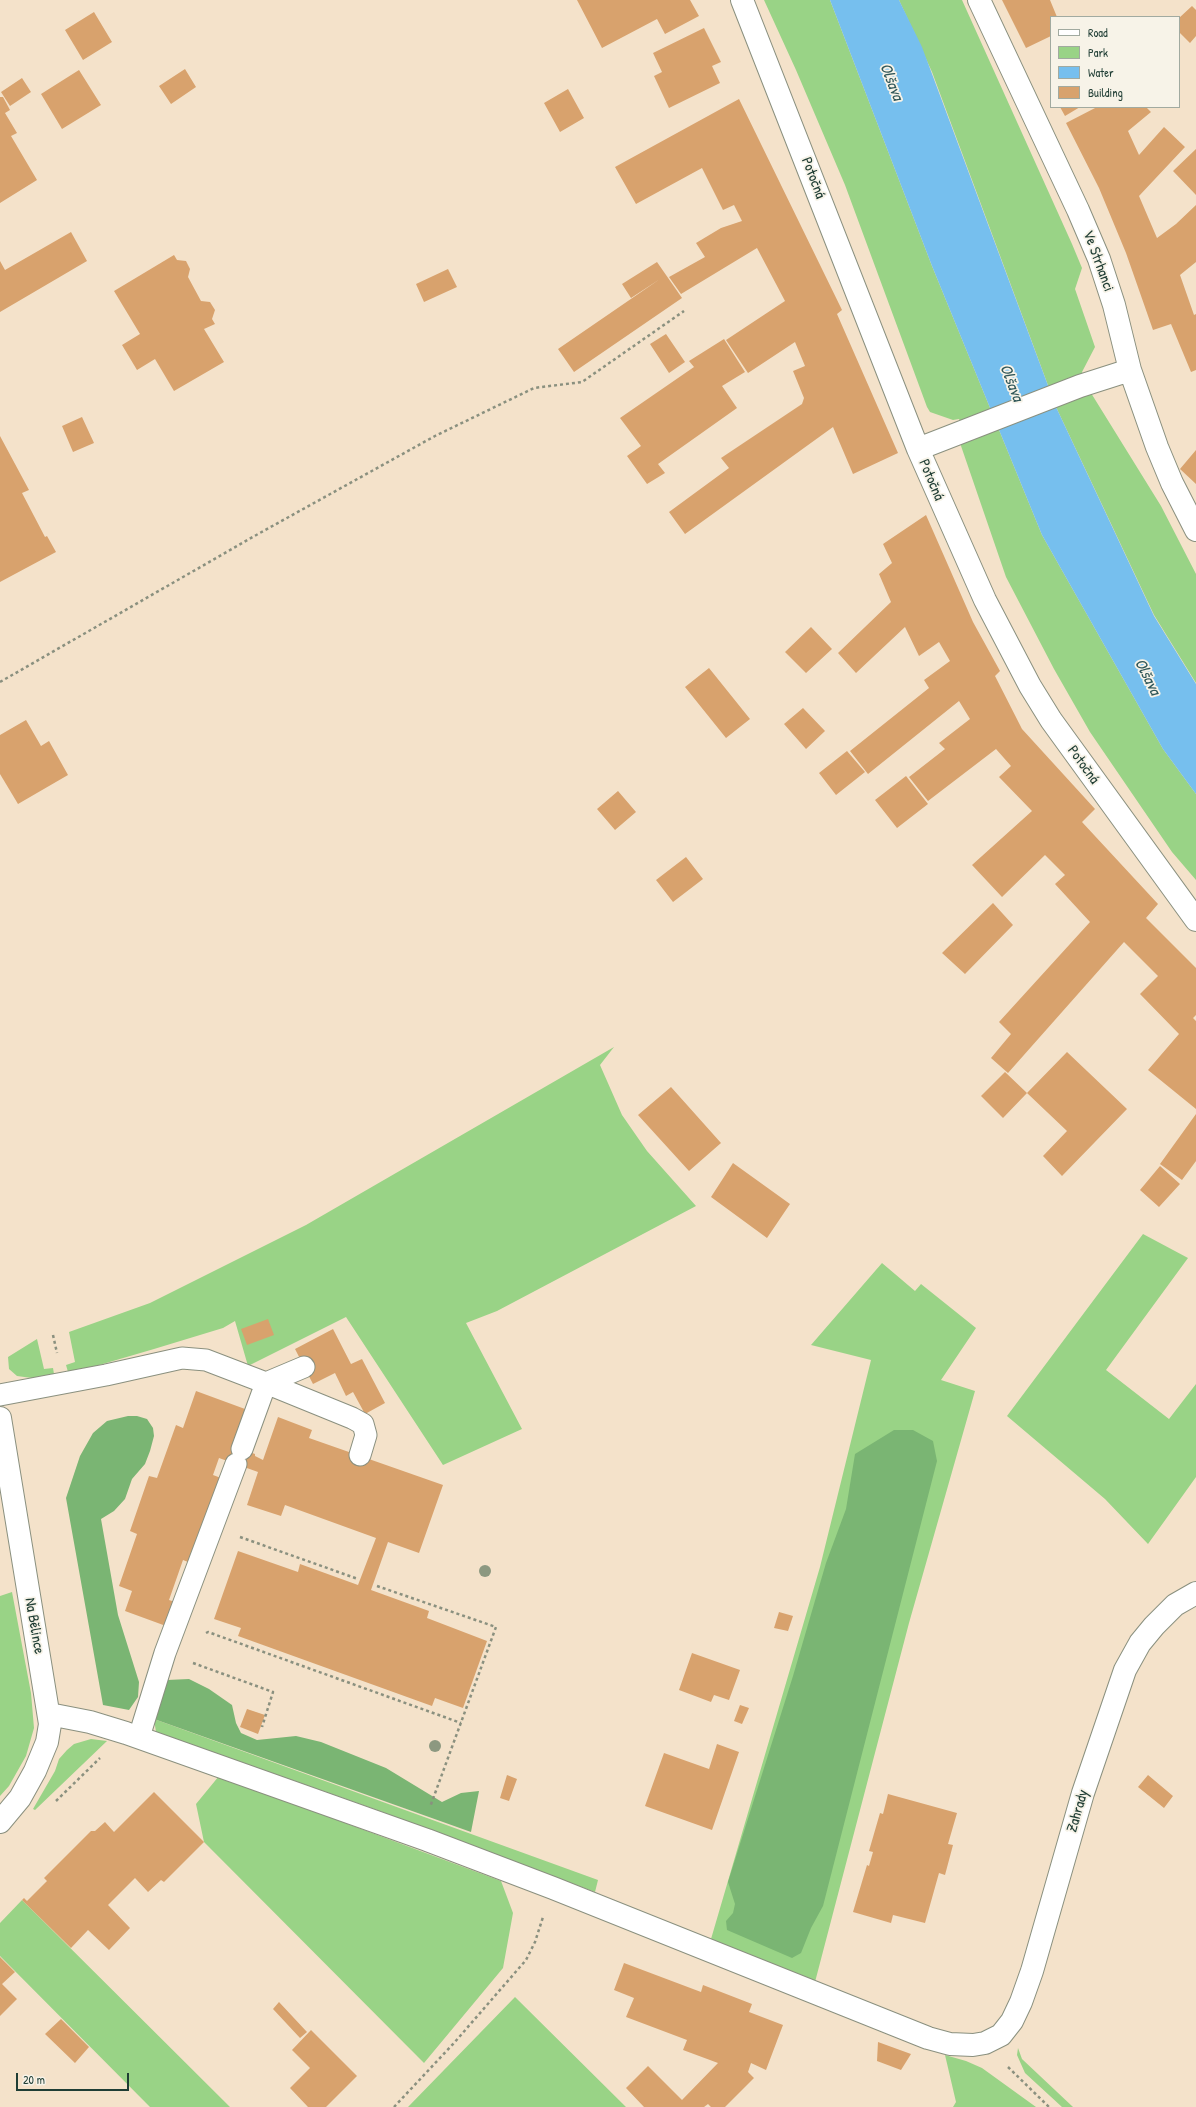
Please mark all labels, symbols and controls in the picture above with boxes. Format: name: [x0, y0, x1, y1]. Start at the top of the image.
legend: [1050, 16, 1180, 108]
text: Road: [1088, 24, 1108, 41]
text: Park: [1088, 44, 1108, 61]
water label: Olšava: [875, 61, 907, 103]
text: Water: [1088, 64, 1114, 81]
text: Building: [1088, 84, 1123, 101]
street label: Potočná: [797, 155, 829, 201]
street label: Ve Strhanci: [1079, 228, 1117, 294]
water label: Olšava: [995, 362, 1027, 404]
street label: Potočná: [914, 457, 948, 503]
water label: Olšava: [1130, 656, 1164, 698]
street label: Potočná: [1063, 742, 1103, 788]
street label: Na Bělince: [20, 1596, 48, 1656]
street label: Zahrady: [1063, 1788, 1093, 1834]
scale bar: [18, 2065, 131, 2091]
text: 20 m: [23, 2071, 45, 2088]

